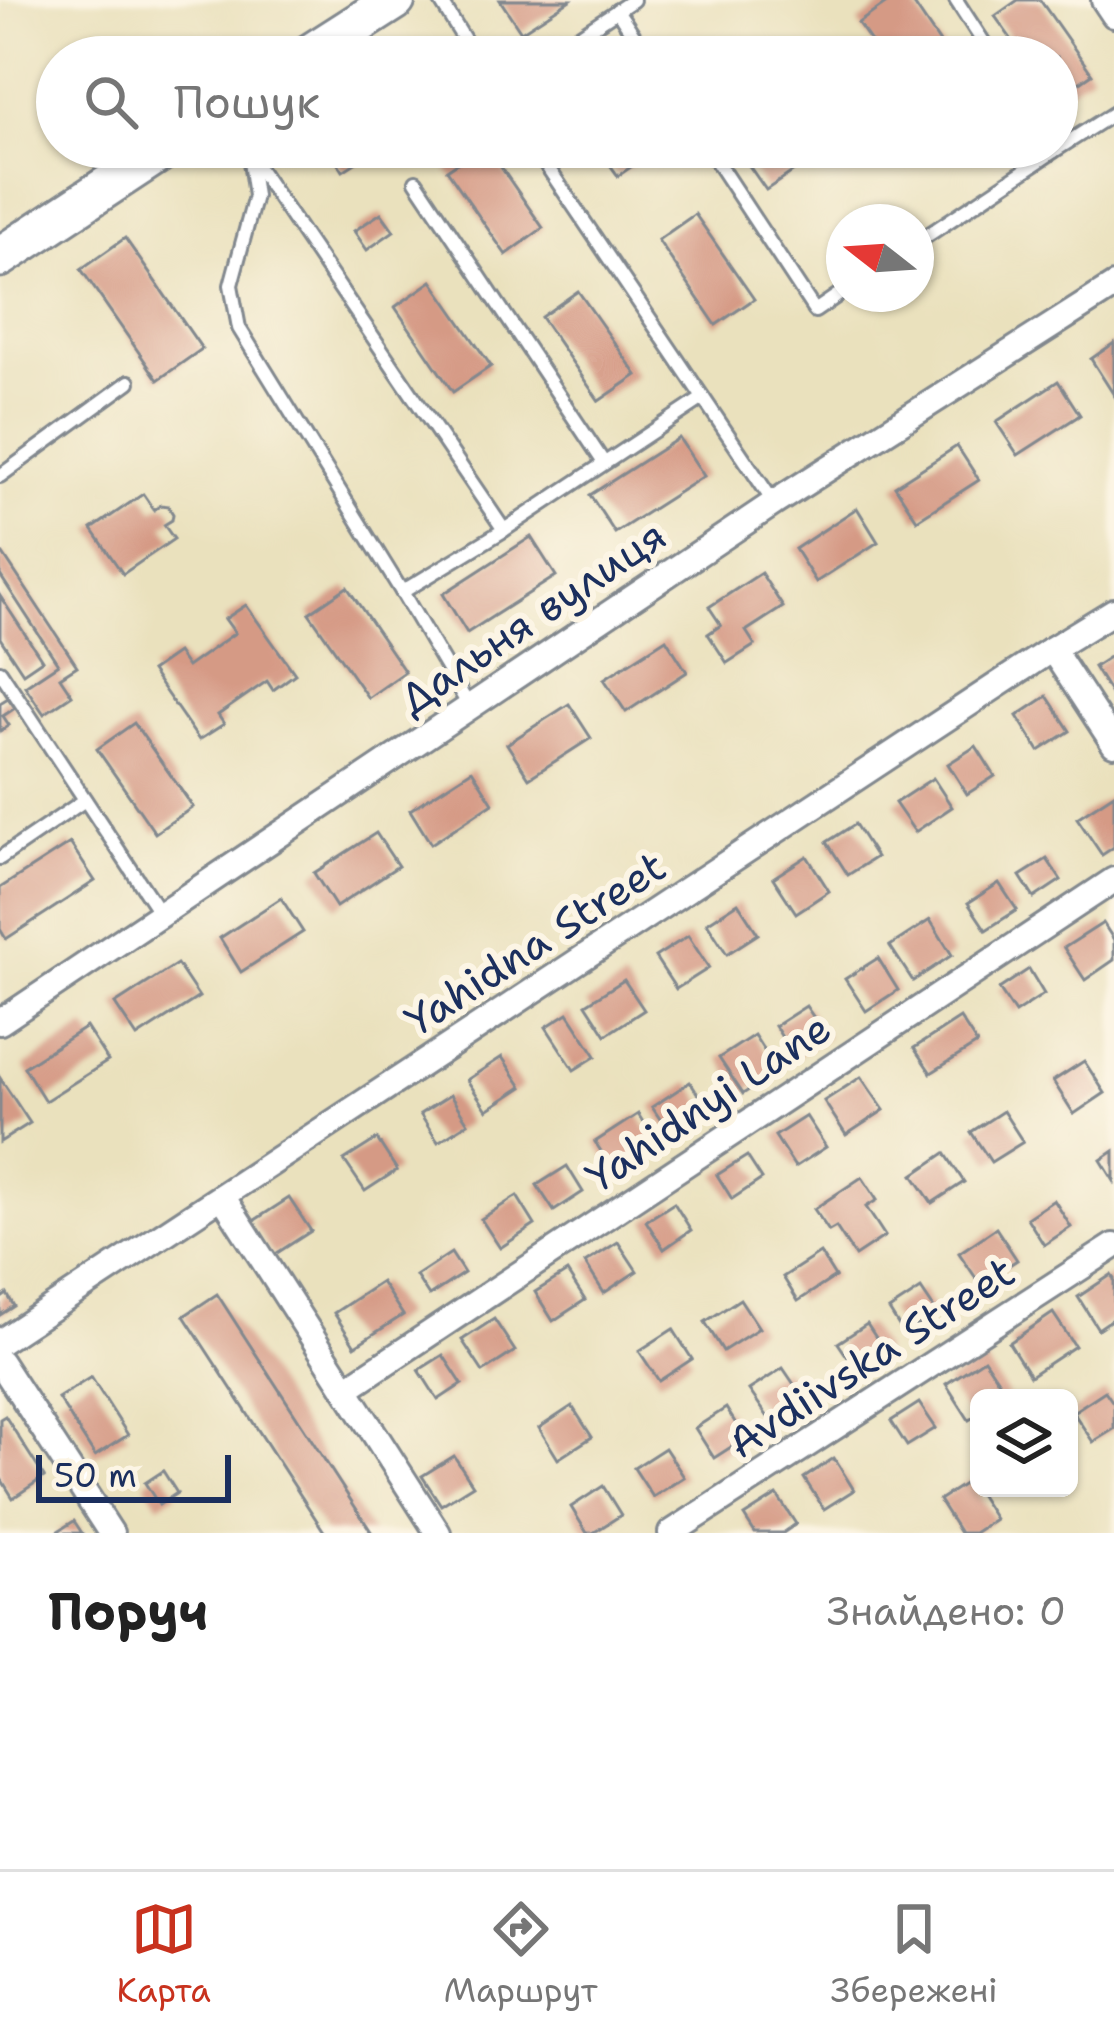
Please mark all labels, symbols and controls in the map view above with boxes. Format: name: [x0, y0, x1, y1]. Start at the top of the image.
search box: [36, 36, 1078, 168]
icon: search: [78, 69, 144, 135]
text: Пошук: [174, 72, 320, 132]
north arrow: [826, 204, 934, 312]
street label: Дальня вулиця: [388, 507, 676, 727]
street label: Yahidna Street: [394, 838, 676, 1048]
street label: Yahidnyi Lane: [575, 1000, 841, 1204]
street label: Avdiivska Street: [717, 1243, 1025, 1471]
map controls: [970, 1389, 1078, 1497]
button: layers: [970, 1389, 1078, 1497]
scale bar: [36, 1449, 231, 1502]
text: 50 m: [54, 1453, 137, 1498]
text: Поруч: [48, 1577, 208, 1645]
text: Знайдено: 0: [827, 1585, 1066, 1637]
tab: Карта: [116, 1896, 211, 2013]
tab: Маршрут: [444, 1896, 598, 2013]
tab: Збережені: [831, 1896, 998, 2013]

